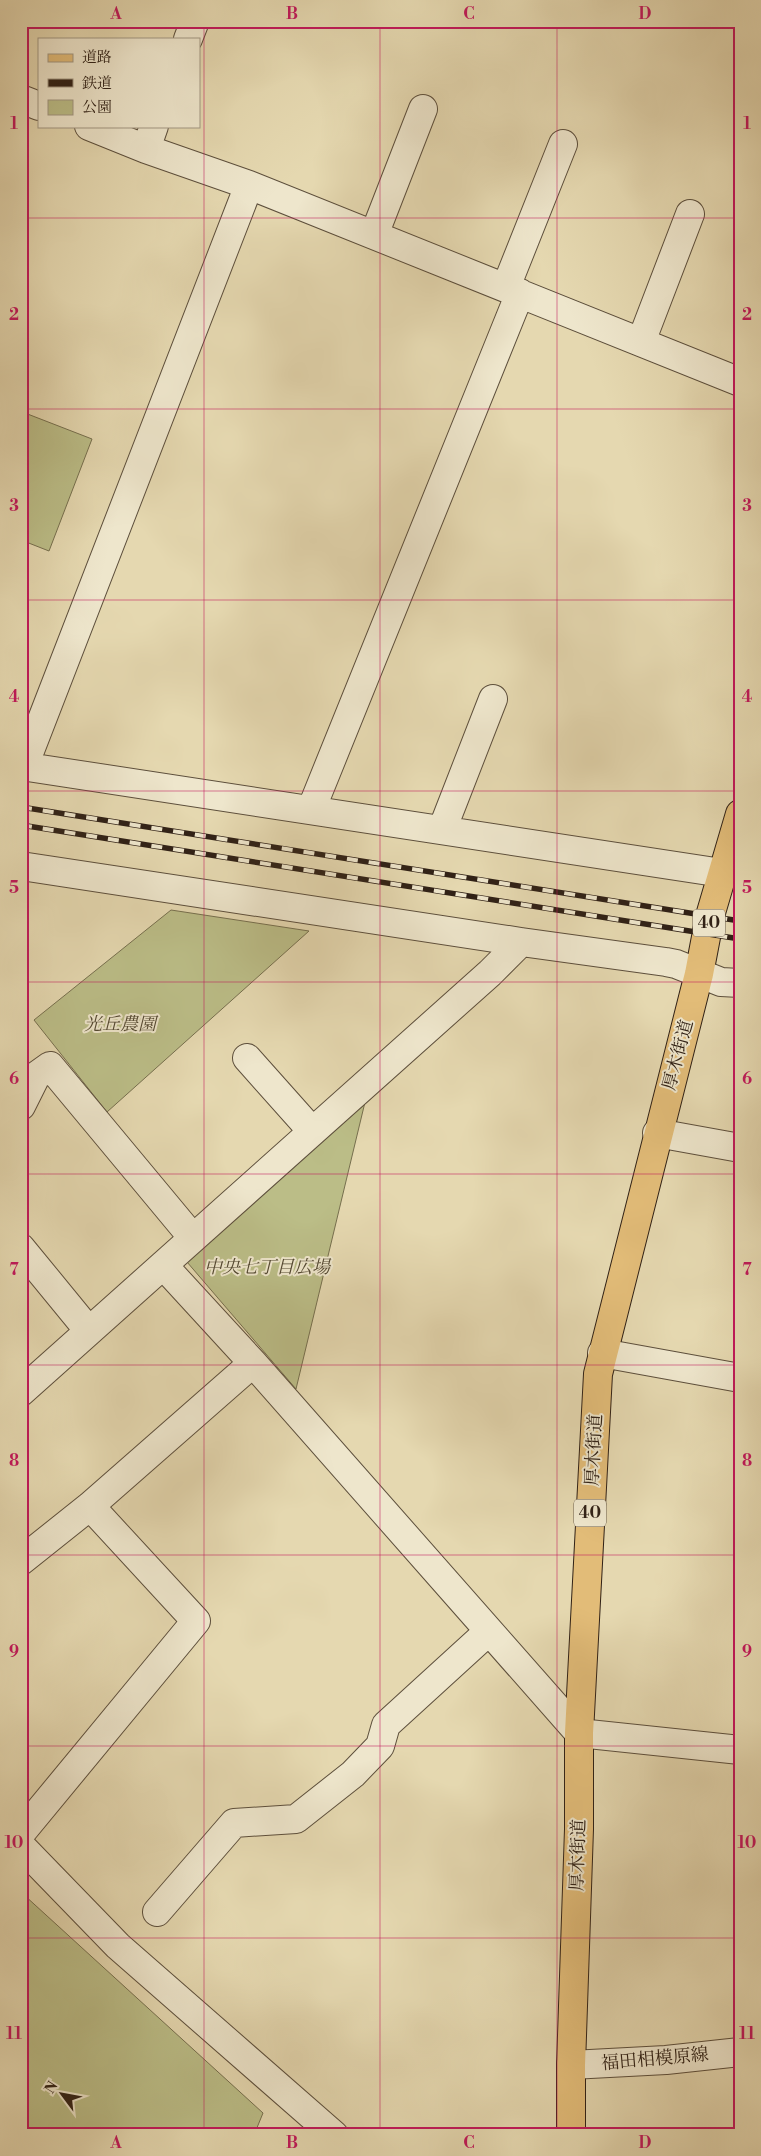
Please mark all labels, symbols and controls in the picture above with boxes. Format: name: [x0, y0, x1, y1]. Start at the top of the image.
text: A: [109, 4, 122, 24]
text: B: [286, 4, 298, 24]
text: C: [463, 4, 475, 24]
text: D: [639, 4, 652, 24]
legend: [38, 38, 200, 128]
text: 道路: [82, 48, 112, 67]
text: 鉄道: [82, 74, 112, 93]
text: 公園: [82, 98, 112, 117]
text: 1: [10, 114, 18, 134]
text: 1: [743, 114, 751, 134]
text: 2: [9, 305, 19, 325]
text: 2: [742, 305, 752, 325]
text: 3: [9, 496, 19, 516]
text: 3: [742, 496, 752, 516]
text: 4: [9, 687, 20, 707]
text: 4: [742, 687, 753, 707]
text: 5: [9, 878, 19, 898]
text: 5: [742, 878, 752, 898]
road number: 40: [693, 910, 725, 936]
park label: 光丘農園: [84, 1013, 159, 1036]
street label: 厚木街道: [658, 1017, 698, 1093]
text: 6: [9, 1069, 19, 1089]
text: 6: [742, 1069, 752, 1089]
park label: 中央七丁目広場: [204, 1256, 332, 1279]
text: 7: [9, 1260, 19, 1280]
text: 7: [742, 1260, 752, 1280]
street label: 厚木街道: [581, 1413, 607, 1487]
text: 8: [9, 1451, 19, 1471]
text: 8: [742, 1451, 752, 1471]
road number: 40: [574, 1500, 606, 1526]
text: 9: [9, 1642, 19, 1662]
text: 9: [742, 1642, 752, 1662]
street label: 厚木街道: [565, 1819, 591, 1891]
text: 10: [5, 1833, 23, 1853]
text: 10: [738, 1833, 756, 1853]
text: 11: [6, 2024, 22, 2044]
text: 11: [739, 2024, 755, 2044]
street label: 福田相模原線: [600, 2043, 710, 2075]
north arrow: [38, 2068, 88, 2118]
text: N: [41, 2078, 62, 2097]
text: A: [109, 2133, 122, 2153]
text: B: [286, 2133, 298, 2153]
text: C: [463, 2133, 475, 2153]
text: D: [639, 2133, 652, 2153]

